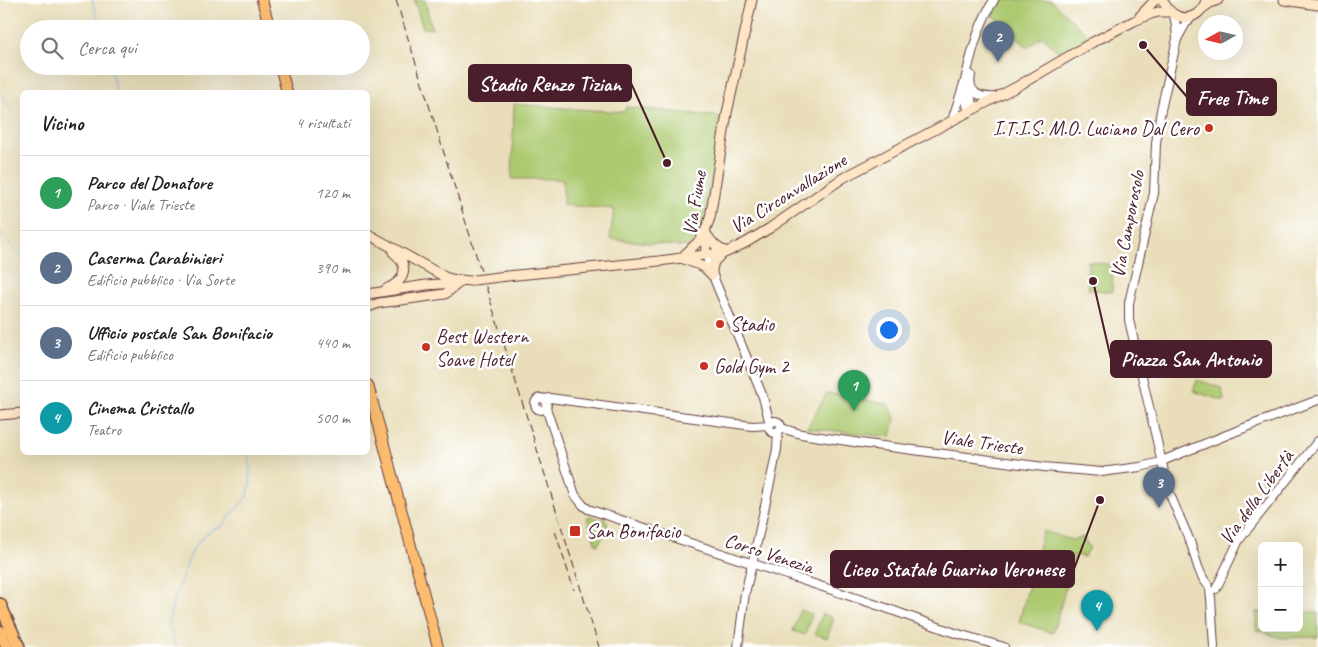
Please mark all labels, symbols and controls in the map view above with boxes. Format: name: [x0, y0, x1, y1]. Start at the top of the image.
north arrow: [1198, 15, 1243, 60]
search box: [20, 20, 370, 75]
pin: 2: [982, 21, 1014, 62]
icon: search: [38, 34, 66, 62]
text: Cerca qui: [78, 36, 137, 60]
callout: Stadio Renzo Tizian: [469, 65, 631, 101]
text: Stadio Renzo Tizian: [479, 71, 622, 97]
callout: Free Time: [1187, 79, 1276, 115]
text: Free Time: [1197, 85, 1269, 111]
text: Vicino: [40, 110, 83, 136]
text: 4 risultati: [296, 113, 350, 133]
place label: I.T.I.S. M.O. Luciano Dal Cero: [993, 116, 1200, 141]
marker: I.T.I.S. M.O. Luciano Dal Cero: [1203, 122, 1215, 134]
street label: Via Circonvallazione: [725, 147, 852, 239]
street label: Via Camporosolo: [1105, 167, 1150, 280]
street label: Via Fiume: [677, 168, 712, 237]
text: Parco del Donatore: [87, 171, 212, 195]
text: 1: [52, 183, 60, 203]
text: 120 m: [316, 183, 350, 203]
text: Parco · Viale Trieste: [87, 195, 194, 215]
text: Caserma Carabinieri: [87, 246, 221, 270]
text: 2: [52, 258, 60, 278]
text: 390 m: [316, 258, 350, 278]
text: Edificio pubblico · Via Sorte: [87, 270, 235, 290]
place label: Stadio: [730, 312, 775, 337]
your location: [876, 317, 902, 343]
marker: Stadio: [714, 318, 726, 330]
text: Ufficio postale San Bonifacio: [87, 321, 272, 345]
place label: Best Western Soave Hotel: [436, 324, 529, 372]
text: 3: [52, 333, 60, 353]
text: 440 m: [316, 333, 350, 353]
marker: Best Western Soave Hotel: [420, 341, 432, 353]
callout: Piazza San Antonio: [1111, 341, 1271, 377]
text: Edificio pubblico: [87, 345, 173, 365]
text: Piazza San Antonio: [1121, 346, 1263, 372]
place label: Gold Gym 2: [714, 354, 791, 379]
marker: Gold Gym 2: [698, 360, 710, 372]
pin: 1: [838, 370, 870, 411]
text: Cinema Cristallo: [87, 396, 193, 420]
text: 4: [52, 408, 60, 428]
text: 500 m: [316, 408, 350, 428]
text: Teatro: [87, 420, 121, 440]
street label: Viale Trieste: [940, 424, 1026, 461]
street label: Via della Libertà: [1214, 444, 1300, 550]
pin: 3: [1143, 467, 1175, 508]
place label: San Bonifacio: [586, 519, 682, 544]
marker: San Bonifacio: [568, 524, 582, 538]
street label: Corso Venezia: [721, 527, 818, 580]
map controls: [1258, 542, 1303, 632]
button: +: [1258, 542, 1303, 587]
callout: Liceo Statale Guarino Veronese: [831, 551, 1074, 587]
text: Liceo Statale Guarino Veronese: [842, 556, 1066, 582]
button: −: [1258, 587, 1303, 632]
pin: 4: [1081, 590, 1113, 631]

